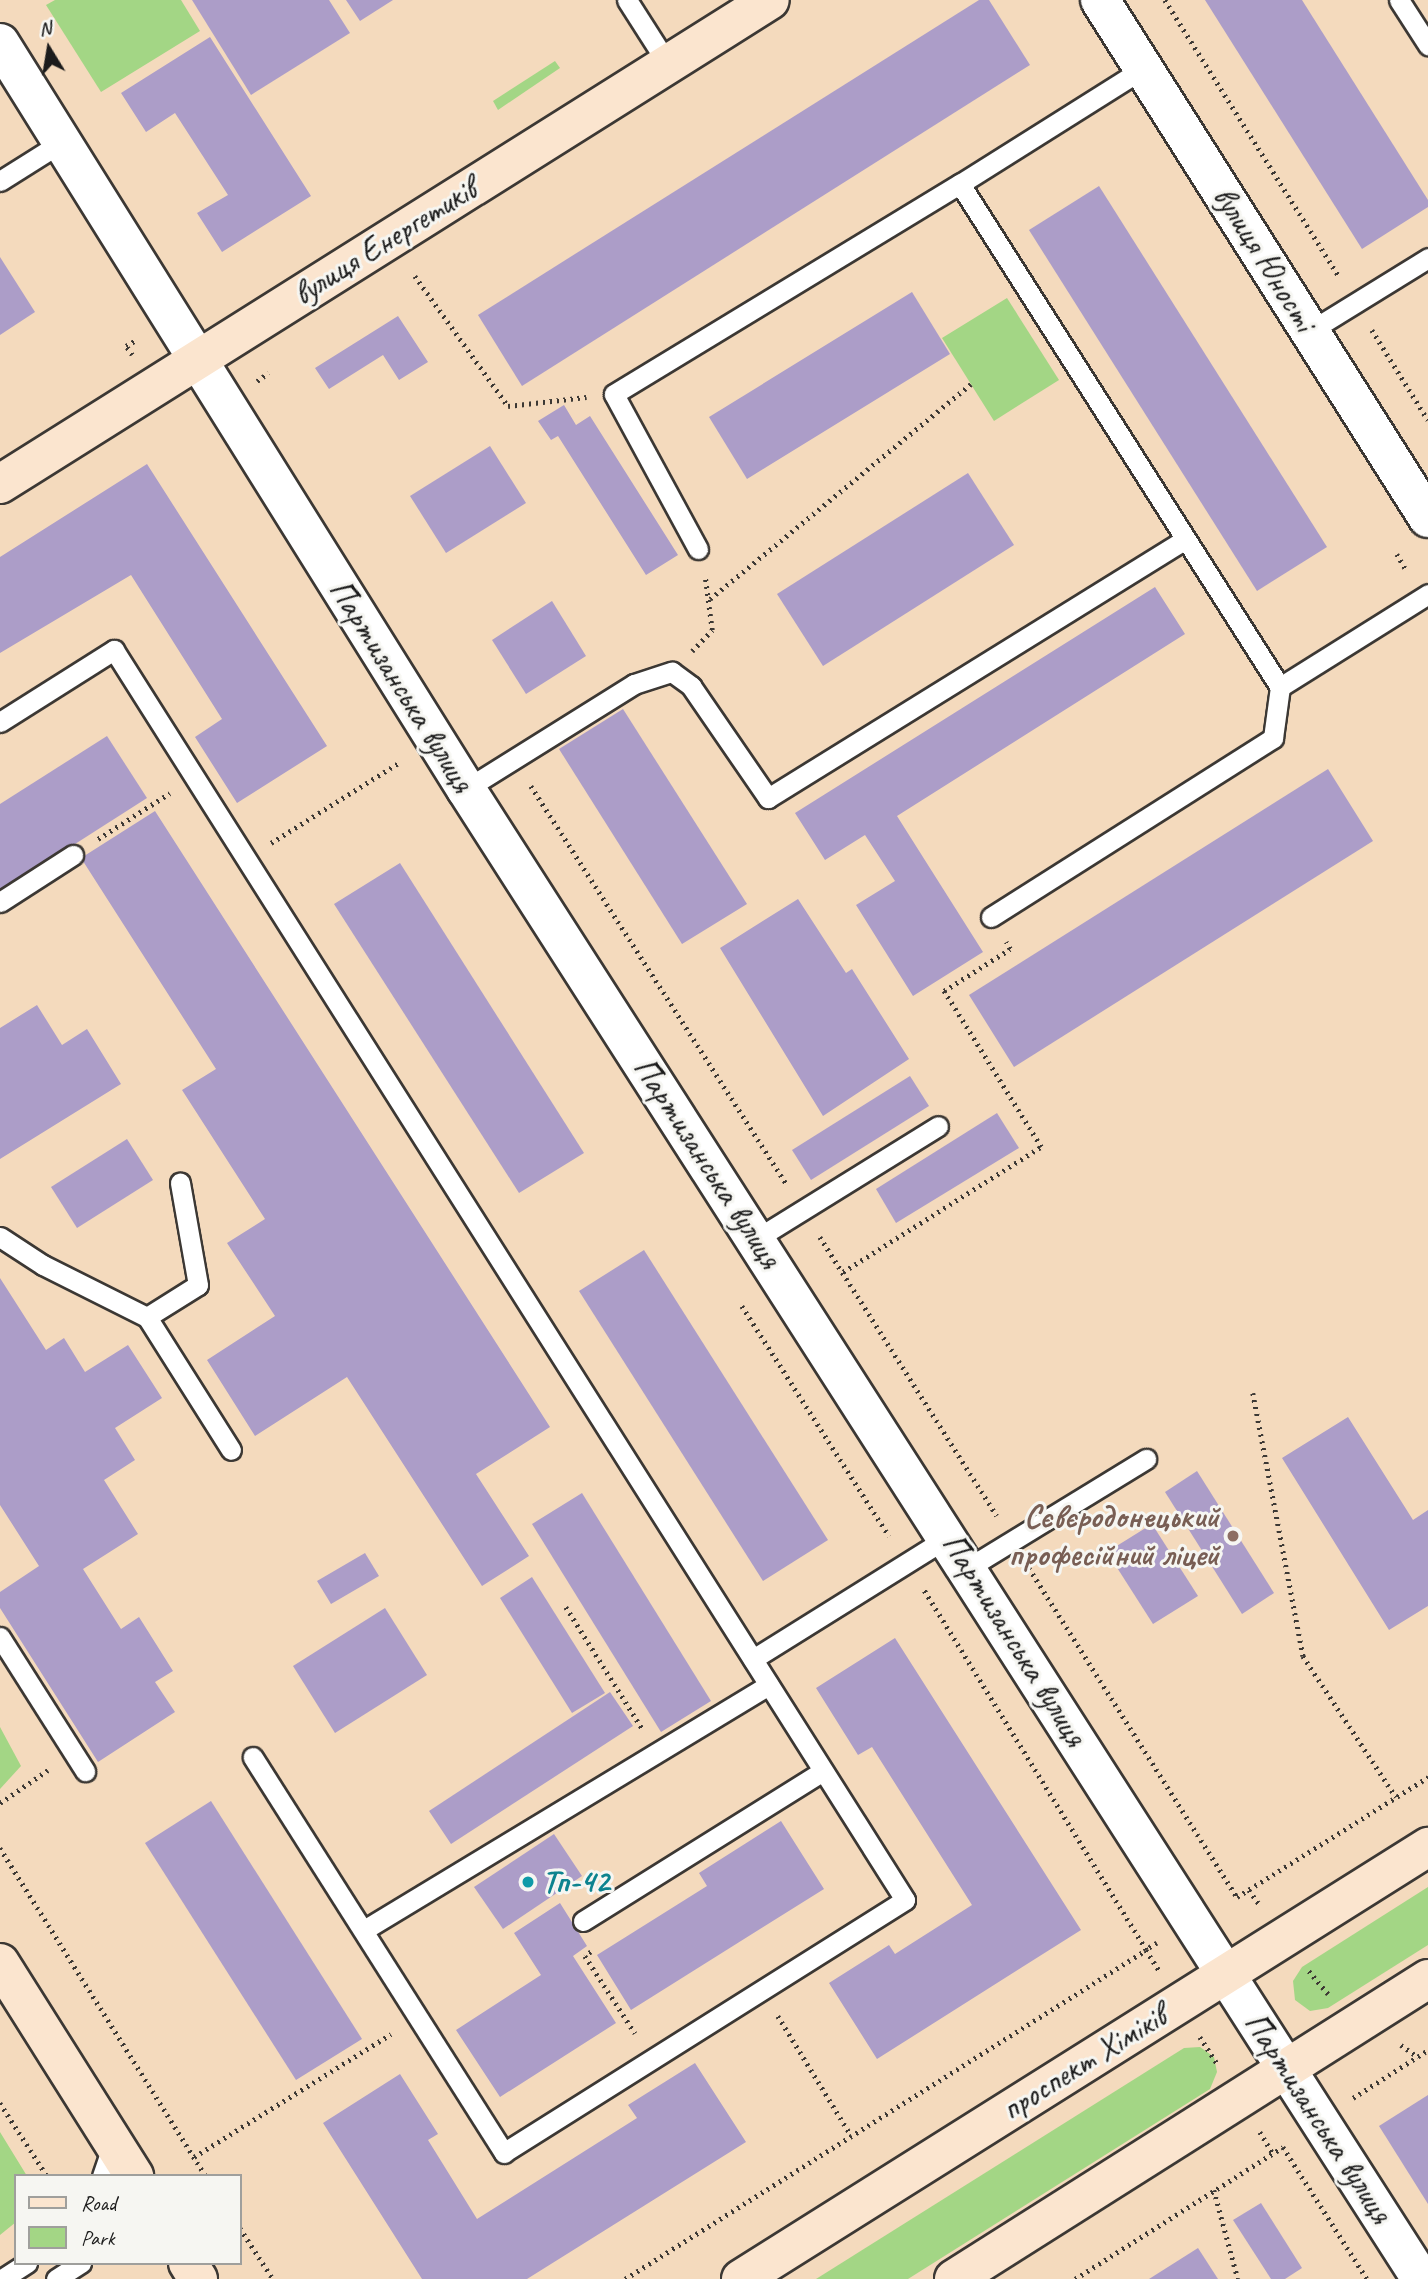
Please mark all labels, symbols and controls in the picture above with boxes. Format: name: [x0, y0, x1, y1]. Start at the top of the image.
north arrow: [14, 14, 84, 84]
text: N: [37, 15, 53, 41]
street label: вулиця Енергетиків: [286, 170, 484, 314]
street label: вулиця Юності: [1204, 179, 1324, 339]
street label: Партизанська вулиця: [319, 572, 483, 800]
street label: Партизанська вулиця: [624, 1050, 790, 1276]
place label: Сєвєродонецький професійний ліцей: [1008, 1497, 1219, 1575]
street label: Партизанська вулиця: [932, 1526, 1096, 1754]
marker: Сєвєродонецький професійний ліцей: [1225, 1528, 1241, 1544]
place label: Тп-42: [542, 1862, 609, 1902]
marker: Тп-42: [520, 1874, 536, 1890]
street label: проспект Хіміків: [994, 1997, 1174, 2129]
street label: Партизанська вулиця: [1235, 2005, 1401, 2231]
legend: [14, 2174, 242, 2265]
text: Road: [81, 2190, 116, 2216]
text: Park: [81, 2225, 114, 2251]

